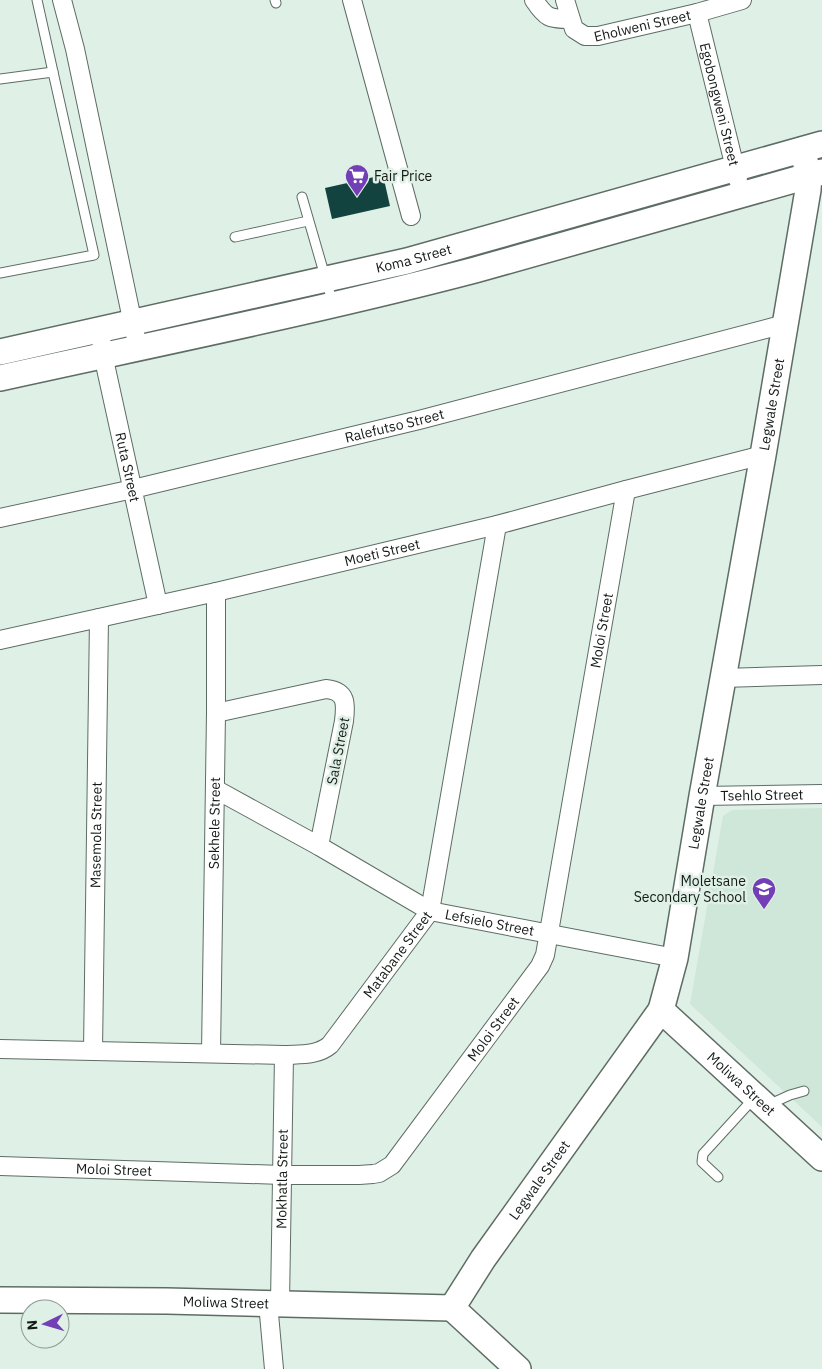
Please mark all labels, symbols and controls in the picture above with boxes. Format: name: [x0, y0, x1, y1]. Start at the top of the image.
street label: Eholweni Street: [592, 6, 693, 46]
street label: Egobongweni Street: [696, 41, 743, 168]
supermarket icon: Fair Price: [344, 163, 370, 197]
place label: Fair Price: [374, 167, 433, 185]
street label: Koma Street: [374, 240, 454, 277]
street label: Legwale Street: [755, 357, 788, 452]
street label: Ralefutso Street: [343, 405, 446, 447]
street label: Ruta Street: [111, 430, 144, 504]
street label: Moeti Street: [342, 535, 422, 570]
street label: Moloi Street: [586, 591, 617, 670]
street label: Sala Street: [323, 716, 353, 786]
street label: Legwale Street: [684, 755, 718, 851]
street label: Sekhele Street: [205, 777, 224, 869]
street label: Masemola Street: [86, 782, 106, 888]
street label: Tsehlo Street: [720, 785, 804, 805]
place label: Moletsane Secondary School: [634, 872, 746, 906]
school or university icon: Moletsane Secondary School: [751, 876, 777, 910]
street label: Lefsielo Street: [444, 905, 536, 940]
street label: Matabane Street: [359, 907, 436, 1002]
street label: Moloi Street: [463, 993, 523, 1065]
street label: Moliwa Street: [703, 1048, 779, 1120]
street label: Mokhatla Street: [272, 1129, 292, 1229]
street label: Legwale Street: [505, 1137, 574, 1223]
street label: Moloi Street: [76, 1159, 152, 1180]
street label: Moliwa Street: [183, 1292, 269, 1313]
north arrow: [20, 1299, 70, 1349]
text: N: [23, 1319, 41, 1331]

